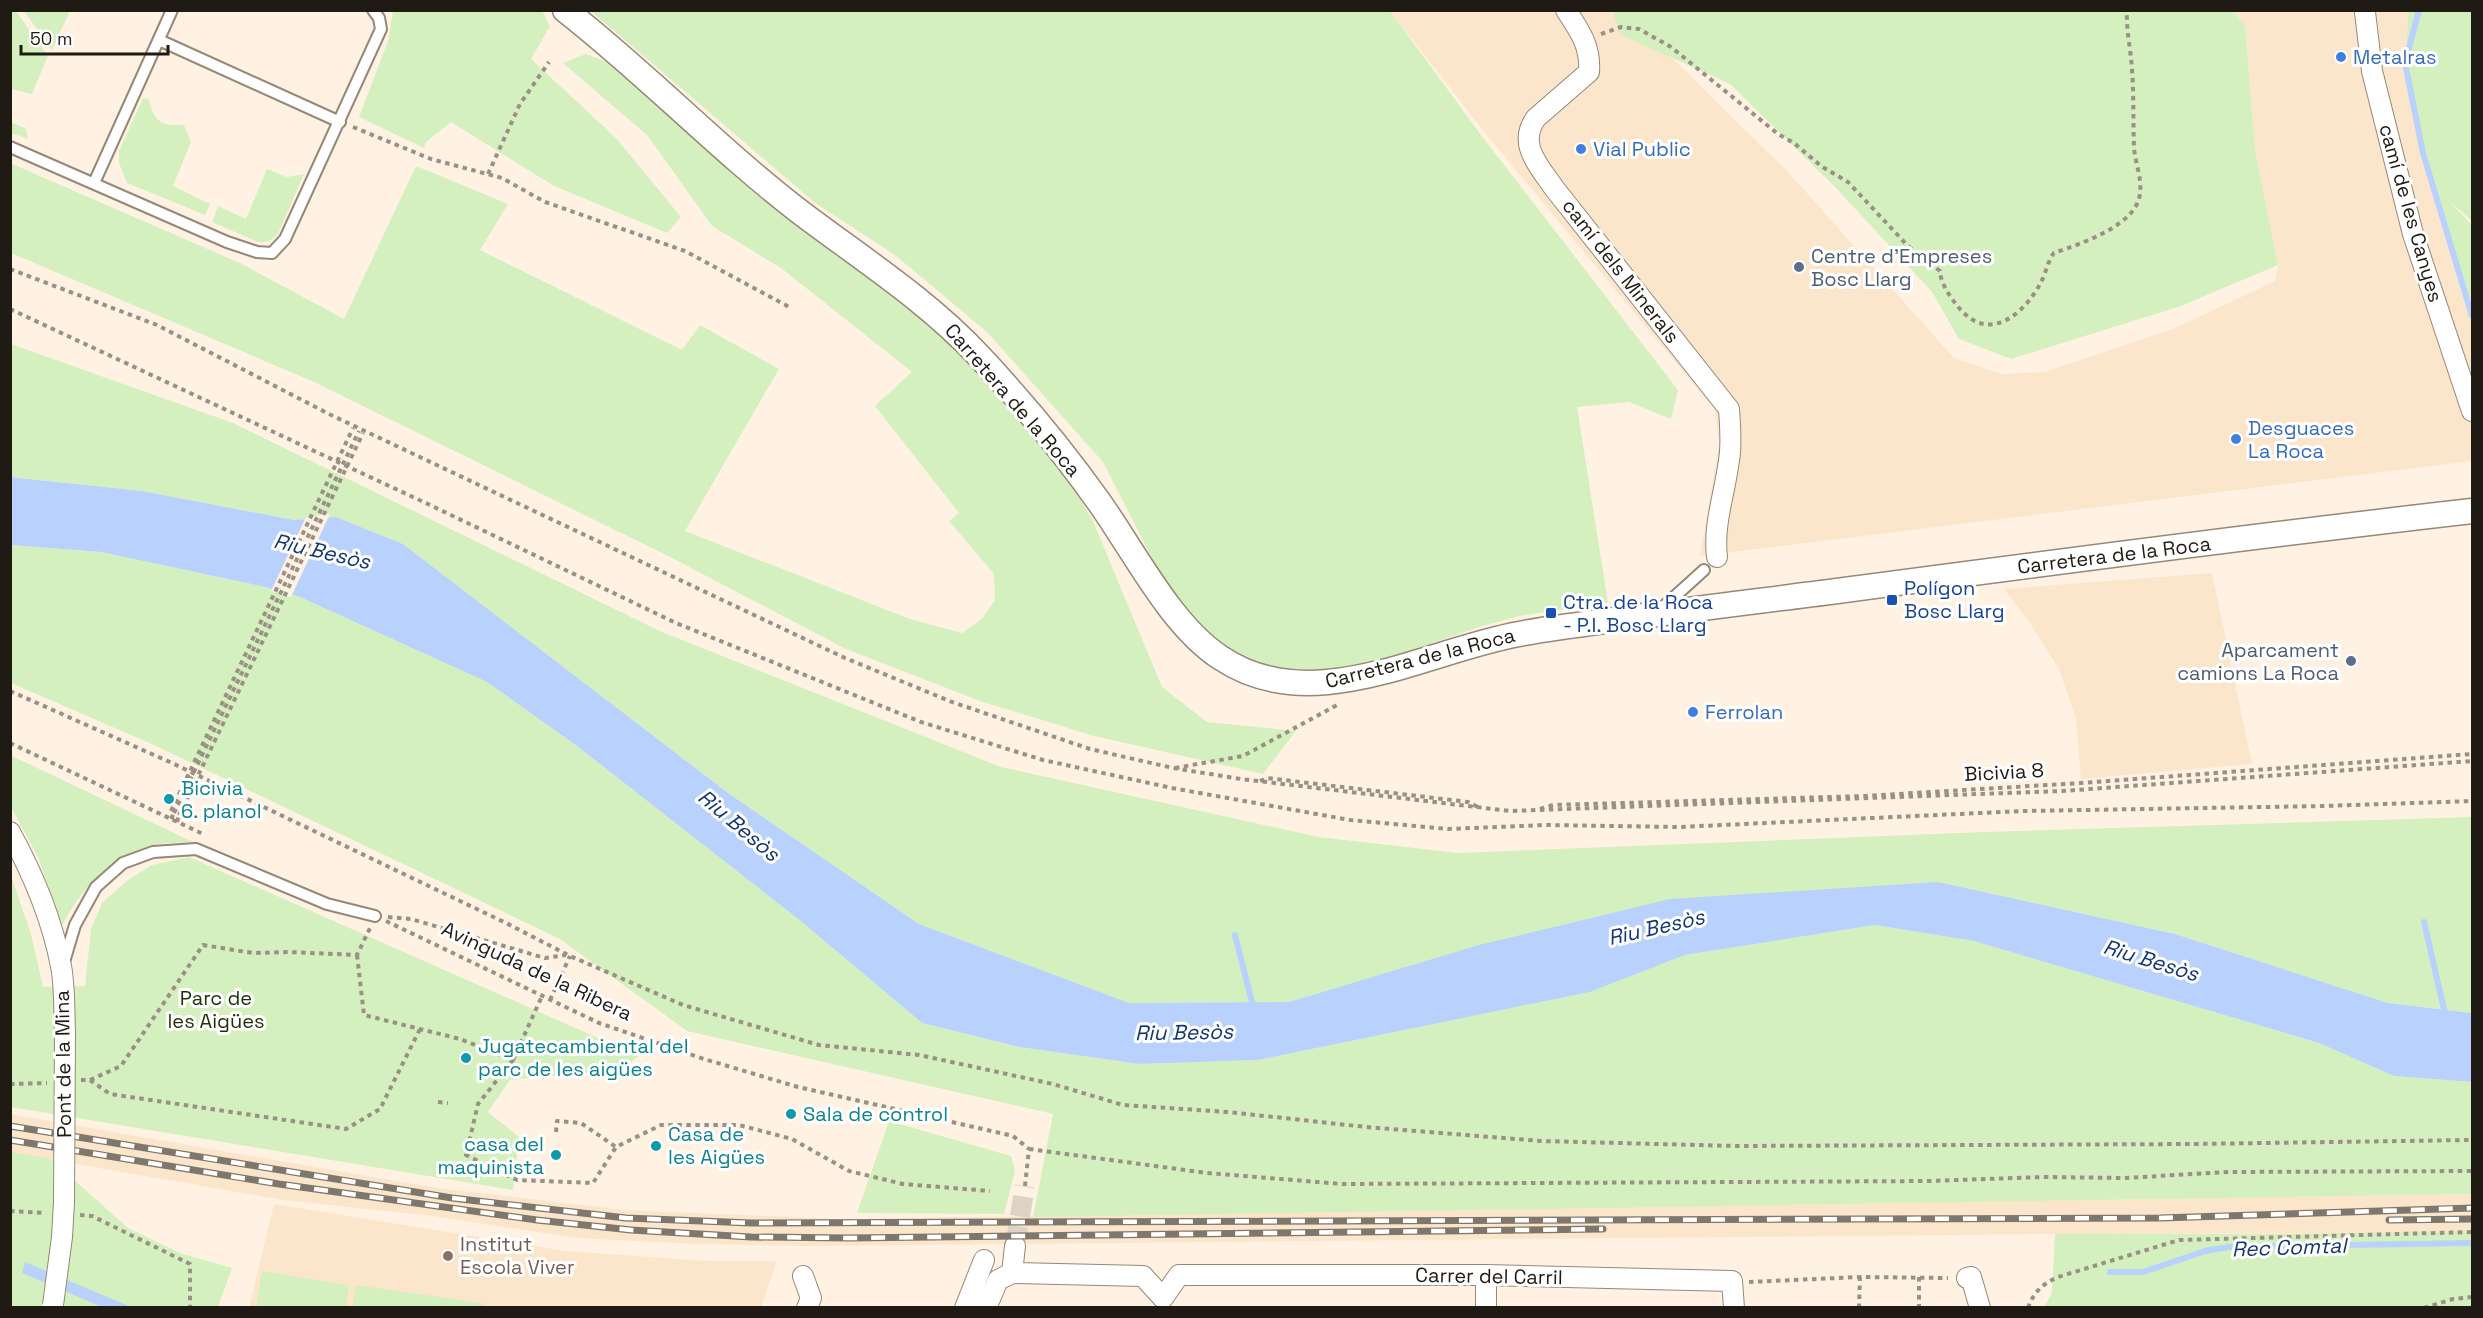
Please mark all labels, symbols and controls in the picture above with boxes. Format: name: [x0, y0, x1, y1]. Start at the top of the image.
scale bar: [21, 18, 168, 56]
text: 50 m: [30, 27, 72, 50]
place label: Metalras: [2353, 44, 2436, 70]
marker: Metalras: [2334, 50, 2348, 64]
street label: camí de les Canyes: [2373, 121, 2449, 305]
place label: Vial Public: [1593, 136, 1691, 162]
marker: Vial Public: [1574, 142, 1588, 156]
street label: camí dels Minerals: [1556, 193, 1686, 349]
place label: Centre d'Empreses Bosc Llarg: [1811, 243, 1992, 292]
marker: Centre d'Empreses Bosc Llarg: [1792, 260, 1806, 274]
street label: Carretera de la Roca: [939, 318, 1087, 482]
place label: Desguaces La Roca: [2248, 415, 2354, 464]
marker: Desguaces La Roca: [2229, 432, 2243, 446]
water label: Riu Besòs: [271, 527, 374, 575]
street label: Carretera de la Roca: [2016, 530, 2212, 580]
place label: Polígon Bosc Llarg: [1904, 575, 2005, 624]
place label: Ctra. de la Roca - P.I. Bosc Llarg: [1563, 589, 1713, 638]
marker: Polígon Bosc Llarg: [1885, 593, 1899, 607]
marker: Ctra. de la Roca - P.I. Bosc Llarg: [1544, 606, 1558, 620]
street label: Carretera de la Roca: [1322, 622, 1518, 694]
place label: Aparcament camions La Roca: [2177, 637, 2339, 686]
marker: Aparcament camions La Roca: [2344, 654, 2358, 668]
place label: Ferrolan: [1705, 699, 1783, 725]
marker: Ferrolan: [1686, 705, 1700, 719]
street label: Bicivia 8: [1963, 757, 2045, 787]
place label: Bicivia 6. planol: [181, 775, 262, 824]
water label: Riu Besòs: [693, 783, 786, 867]
marker: Bicivia 6. planol: [162, 792, 176, 806]
water label: Riu Besòs: [1605, 903, 1708, 951]
street label: Avinguda de la Ribera: [438, 915, 636, 1027]
water label: Riu Besòs: [2100, 933, 2203, 988]
park label: Parc de les Aigües: [167, 985, 265, 1034]
street label: Pont de la Mina: [49, 990, 77, 1138]
water label: Riu Besòs: [1135, 1018, 1234, 1046]
place label: Jugatecambiental del parc de les aigües: [478, 1033, 689, 1082]
marker: Jugatecambiental del parc de les aigües: [459, 1051, 473, 1065]
place label: Sala de control: [803, 1101, 948, 1127]
marker: Sala de control: [784, 1107, 798, 1121]
place label: Casa de les Aigües: [668, 1121, 765, 1170]
place label: casa del maquinista: [437, 1131, 544, 1180]
marker: Casa de les Aigües: [649, 1139, 663, 1153]
marker: casa del maquinista: [549, 1148, 563, 1162]
place label: Institut Escola Viver: [460, 1231, 574, 1280]
water label: Rec Comtal: [2231, 1231, 2350, 1262]
marker: Institut Escola Viver: [441, 1249, 455, 1263]
street label: Carrer del Carril: [1415, 1262, 1563, 1290]

